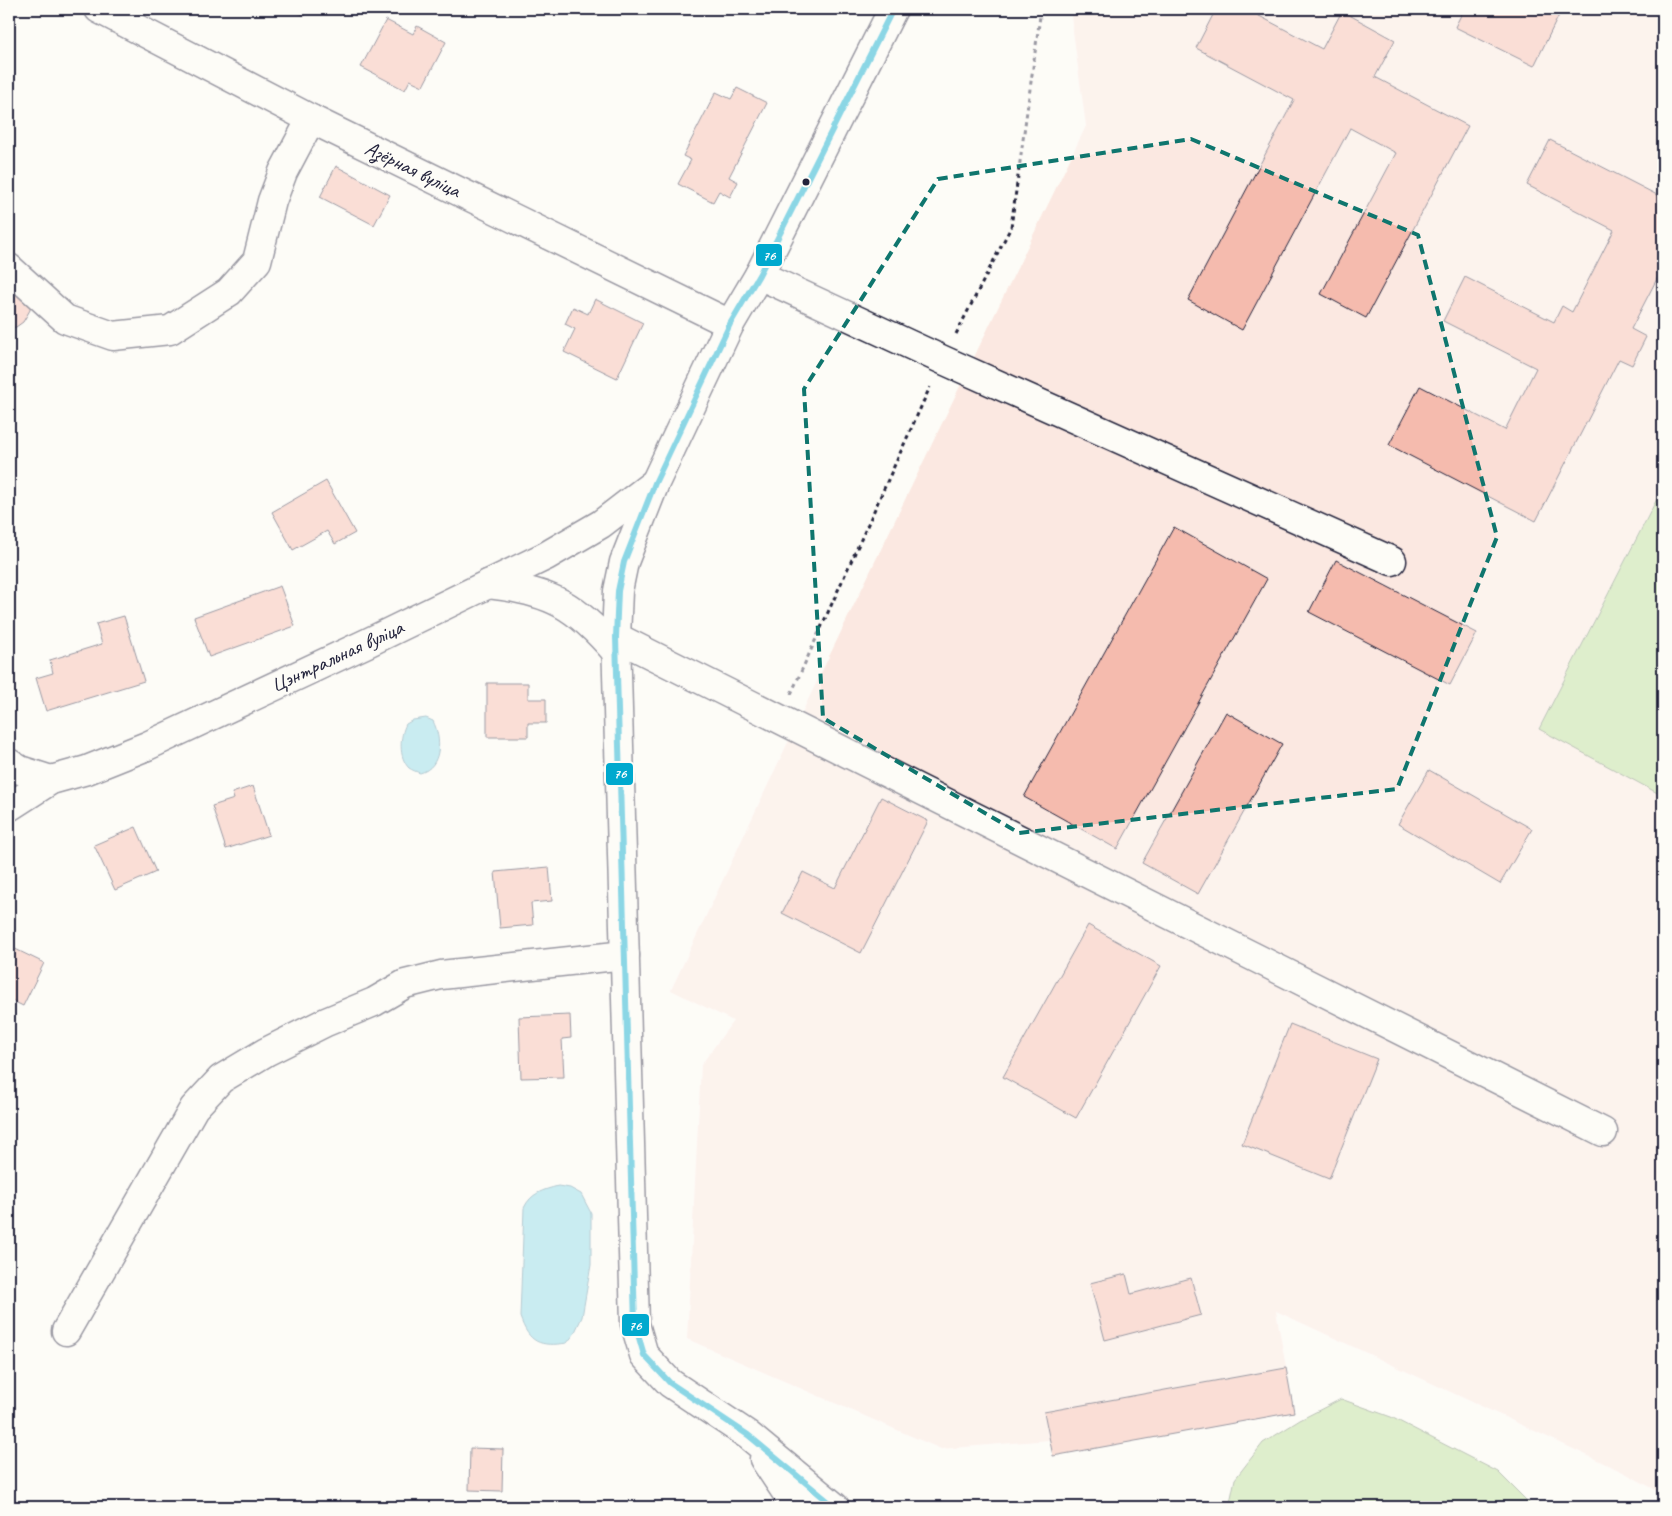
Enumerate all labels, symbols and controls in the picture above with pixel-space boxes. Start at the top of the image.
street label: Азёрная вуліца [361,135,467,205]
unlabelled marker [801,177,811,187]
line badge: 76 [755,243,783,267]
text: 76 [763,247,777,264]
street label: Цэнтральная вуліца [267,613,409,698]
line badge: 76 [605,762,634,786]
text: 76 [614,765,628,782]
line badge: 76 [621,1313,650,1337]
text: 76 [629,1317,643,1334]

